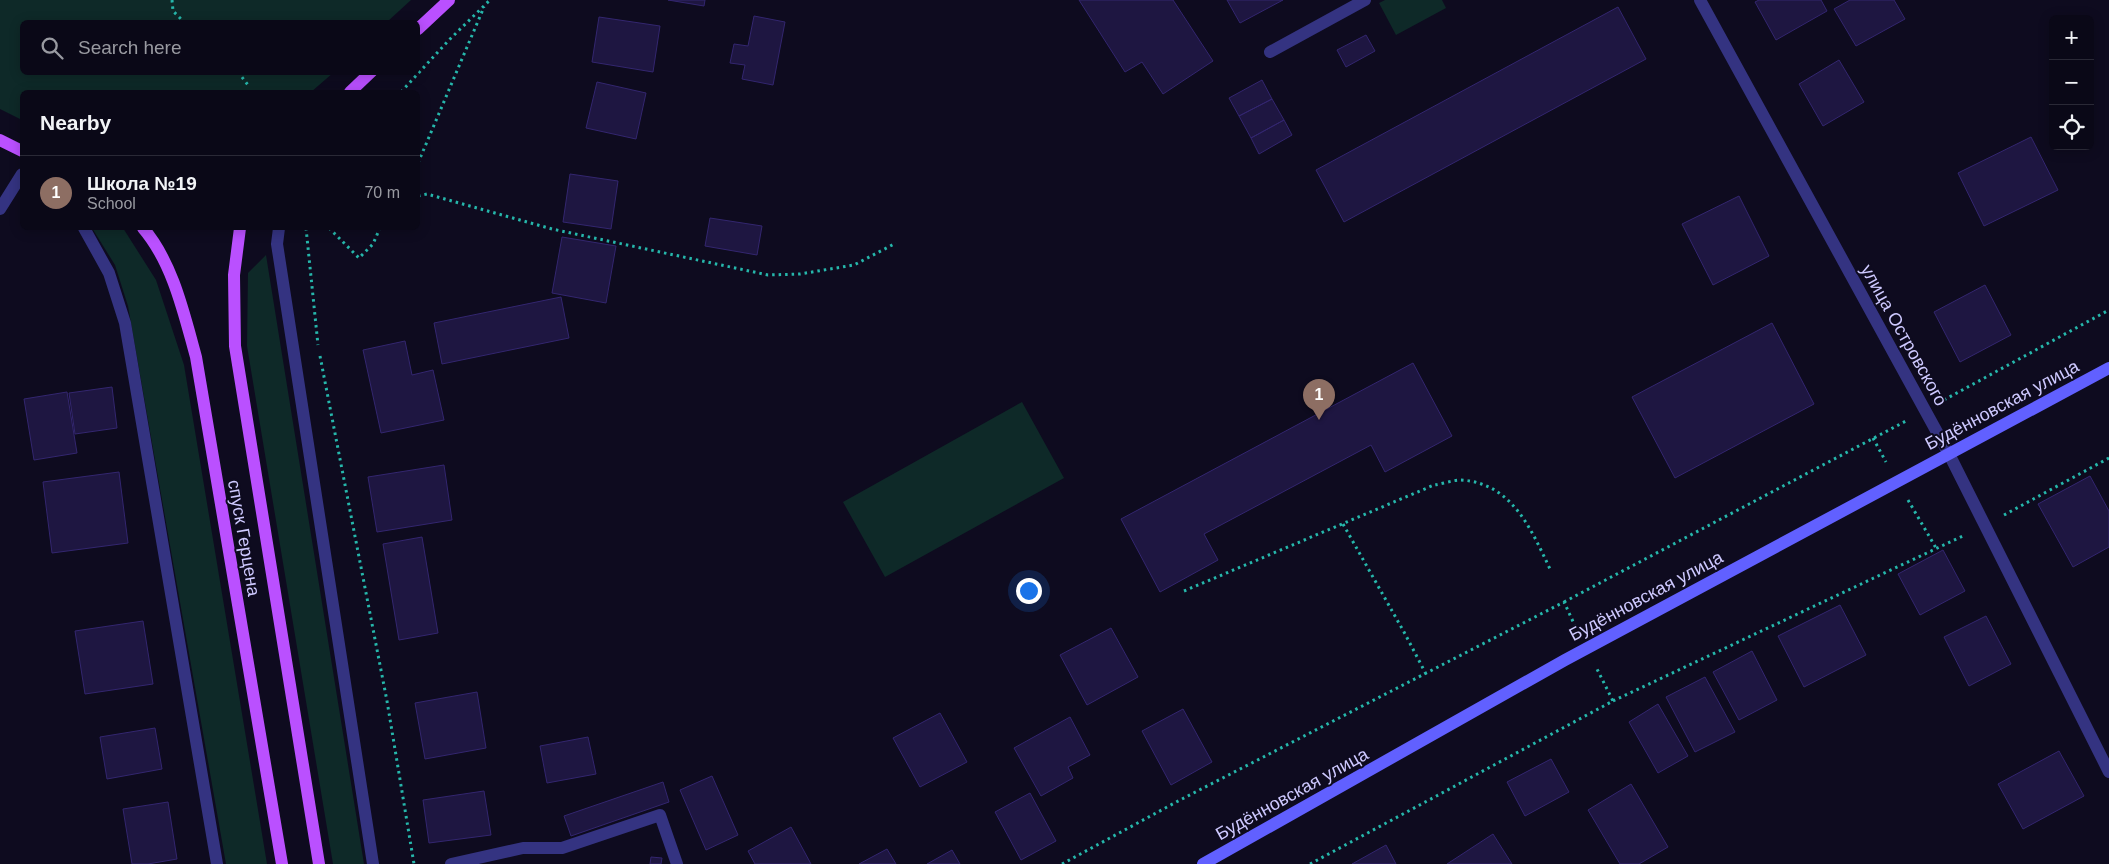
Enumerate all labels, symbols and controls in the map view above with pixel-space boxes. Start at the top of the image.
map controls [2049,15,2094,150]
button: + [2049,15,2094,60]
search box [20,20,420,75]
icon: search [38,34,66,62]
text: Search here [78,37,182,58]
button: − [2049,60,2094,105]
button: locate [2049,105,2094,150]
text: Nearby [40,111,111,134]
text: Школа №19 [87,173,197,194]
text: 1 [52,184,60,201]
text: 70 m [364,184,400,201]
text: School [87,195,136,212]
street label: улица Островского [1857,261,1951,409]
street label: Будённовская улица [1922,356,2083,454]
pin: 1 [1303,379,1335,420]
street label: спуск Герцена [224,478,264,599]
street label: Будённовская улица [1566,547,1727,645]
your location [1016,578,1042,604]
street label: Будённовская улица [1212,743,1373,844]

